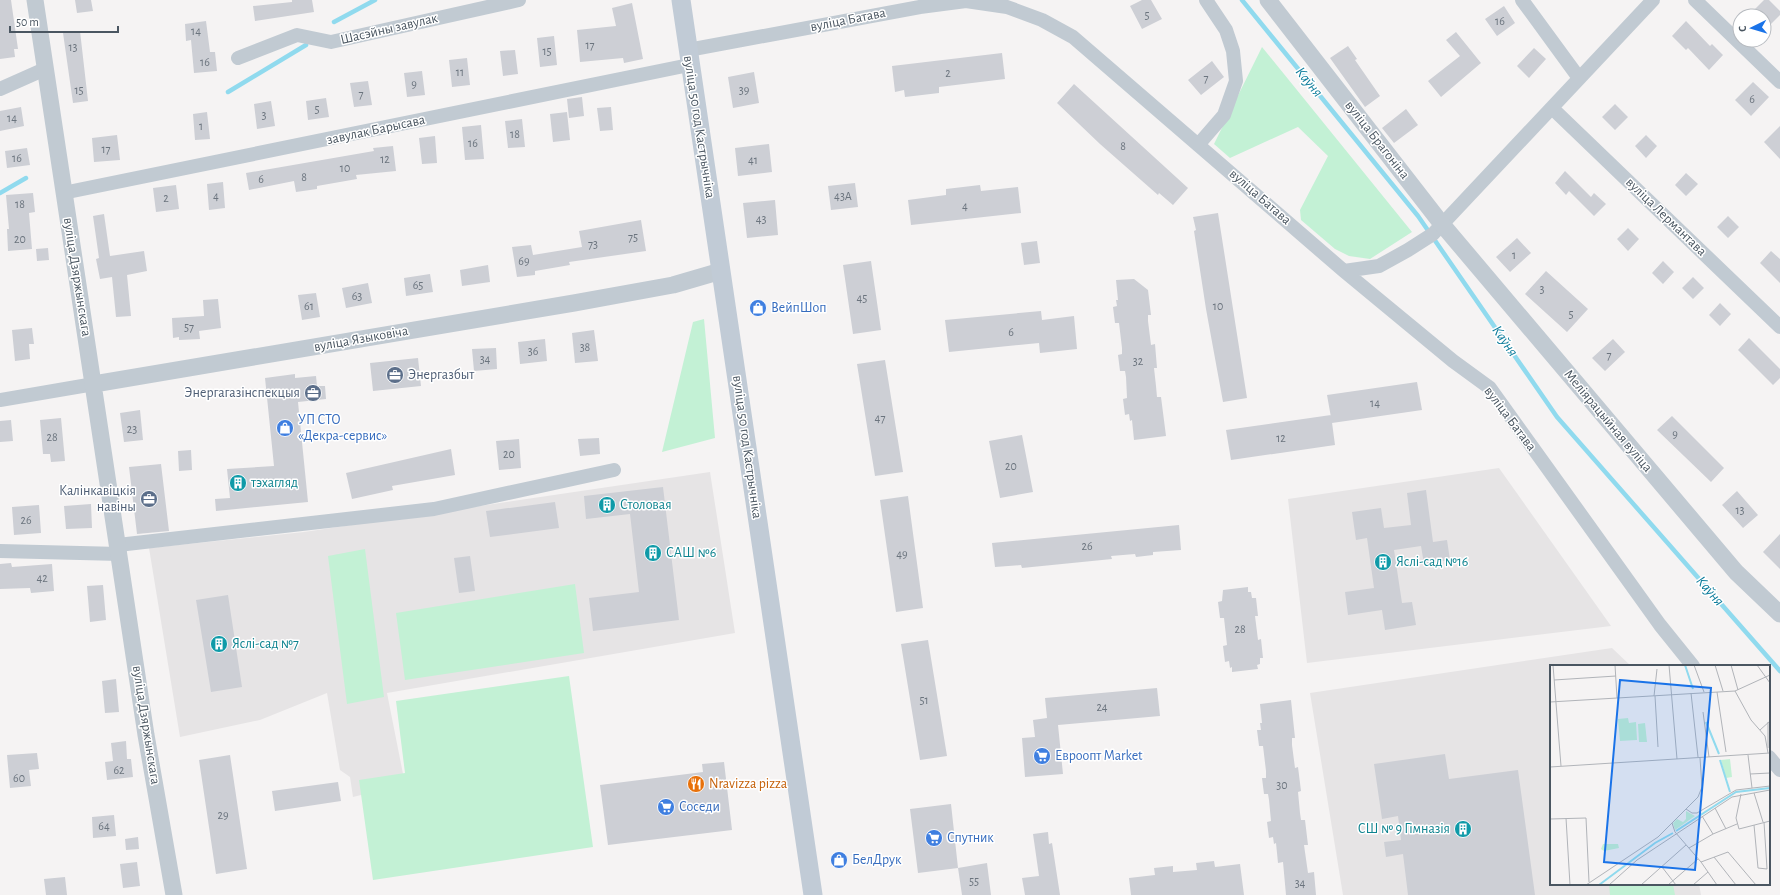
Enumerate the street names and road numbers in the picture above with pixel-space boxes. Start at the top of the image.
street label: вуліца Батава [809,6,887,34]
street label: Шасэйны завулак [339,11,440,47]
street label: вуліца 50 год Кастрычніка [681,55,717,200]
street label: вуліца Брагоніна [1342,98,1412,182]
street label: завулак Барысава [326,113,427,147]
street label: вуліца Батава [1227,167,1294,228]
street label: вуліца Лермантава [1623,175,1709,259]
street label: вуліца Дзяржынскага [61,217,93,338]
street label: вуліца Языковіча [313,324,410,354]
street label: Меліярацыйная вуліца [1561,367,1655,475]
street label: вуліца 50 год Кастрычніка [730,375,764,520]
street label: вуліца Батава [1481,384,1539,454]
street label: вуліца Дзяржынскага [130,665,162,786]

